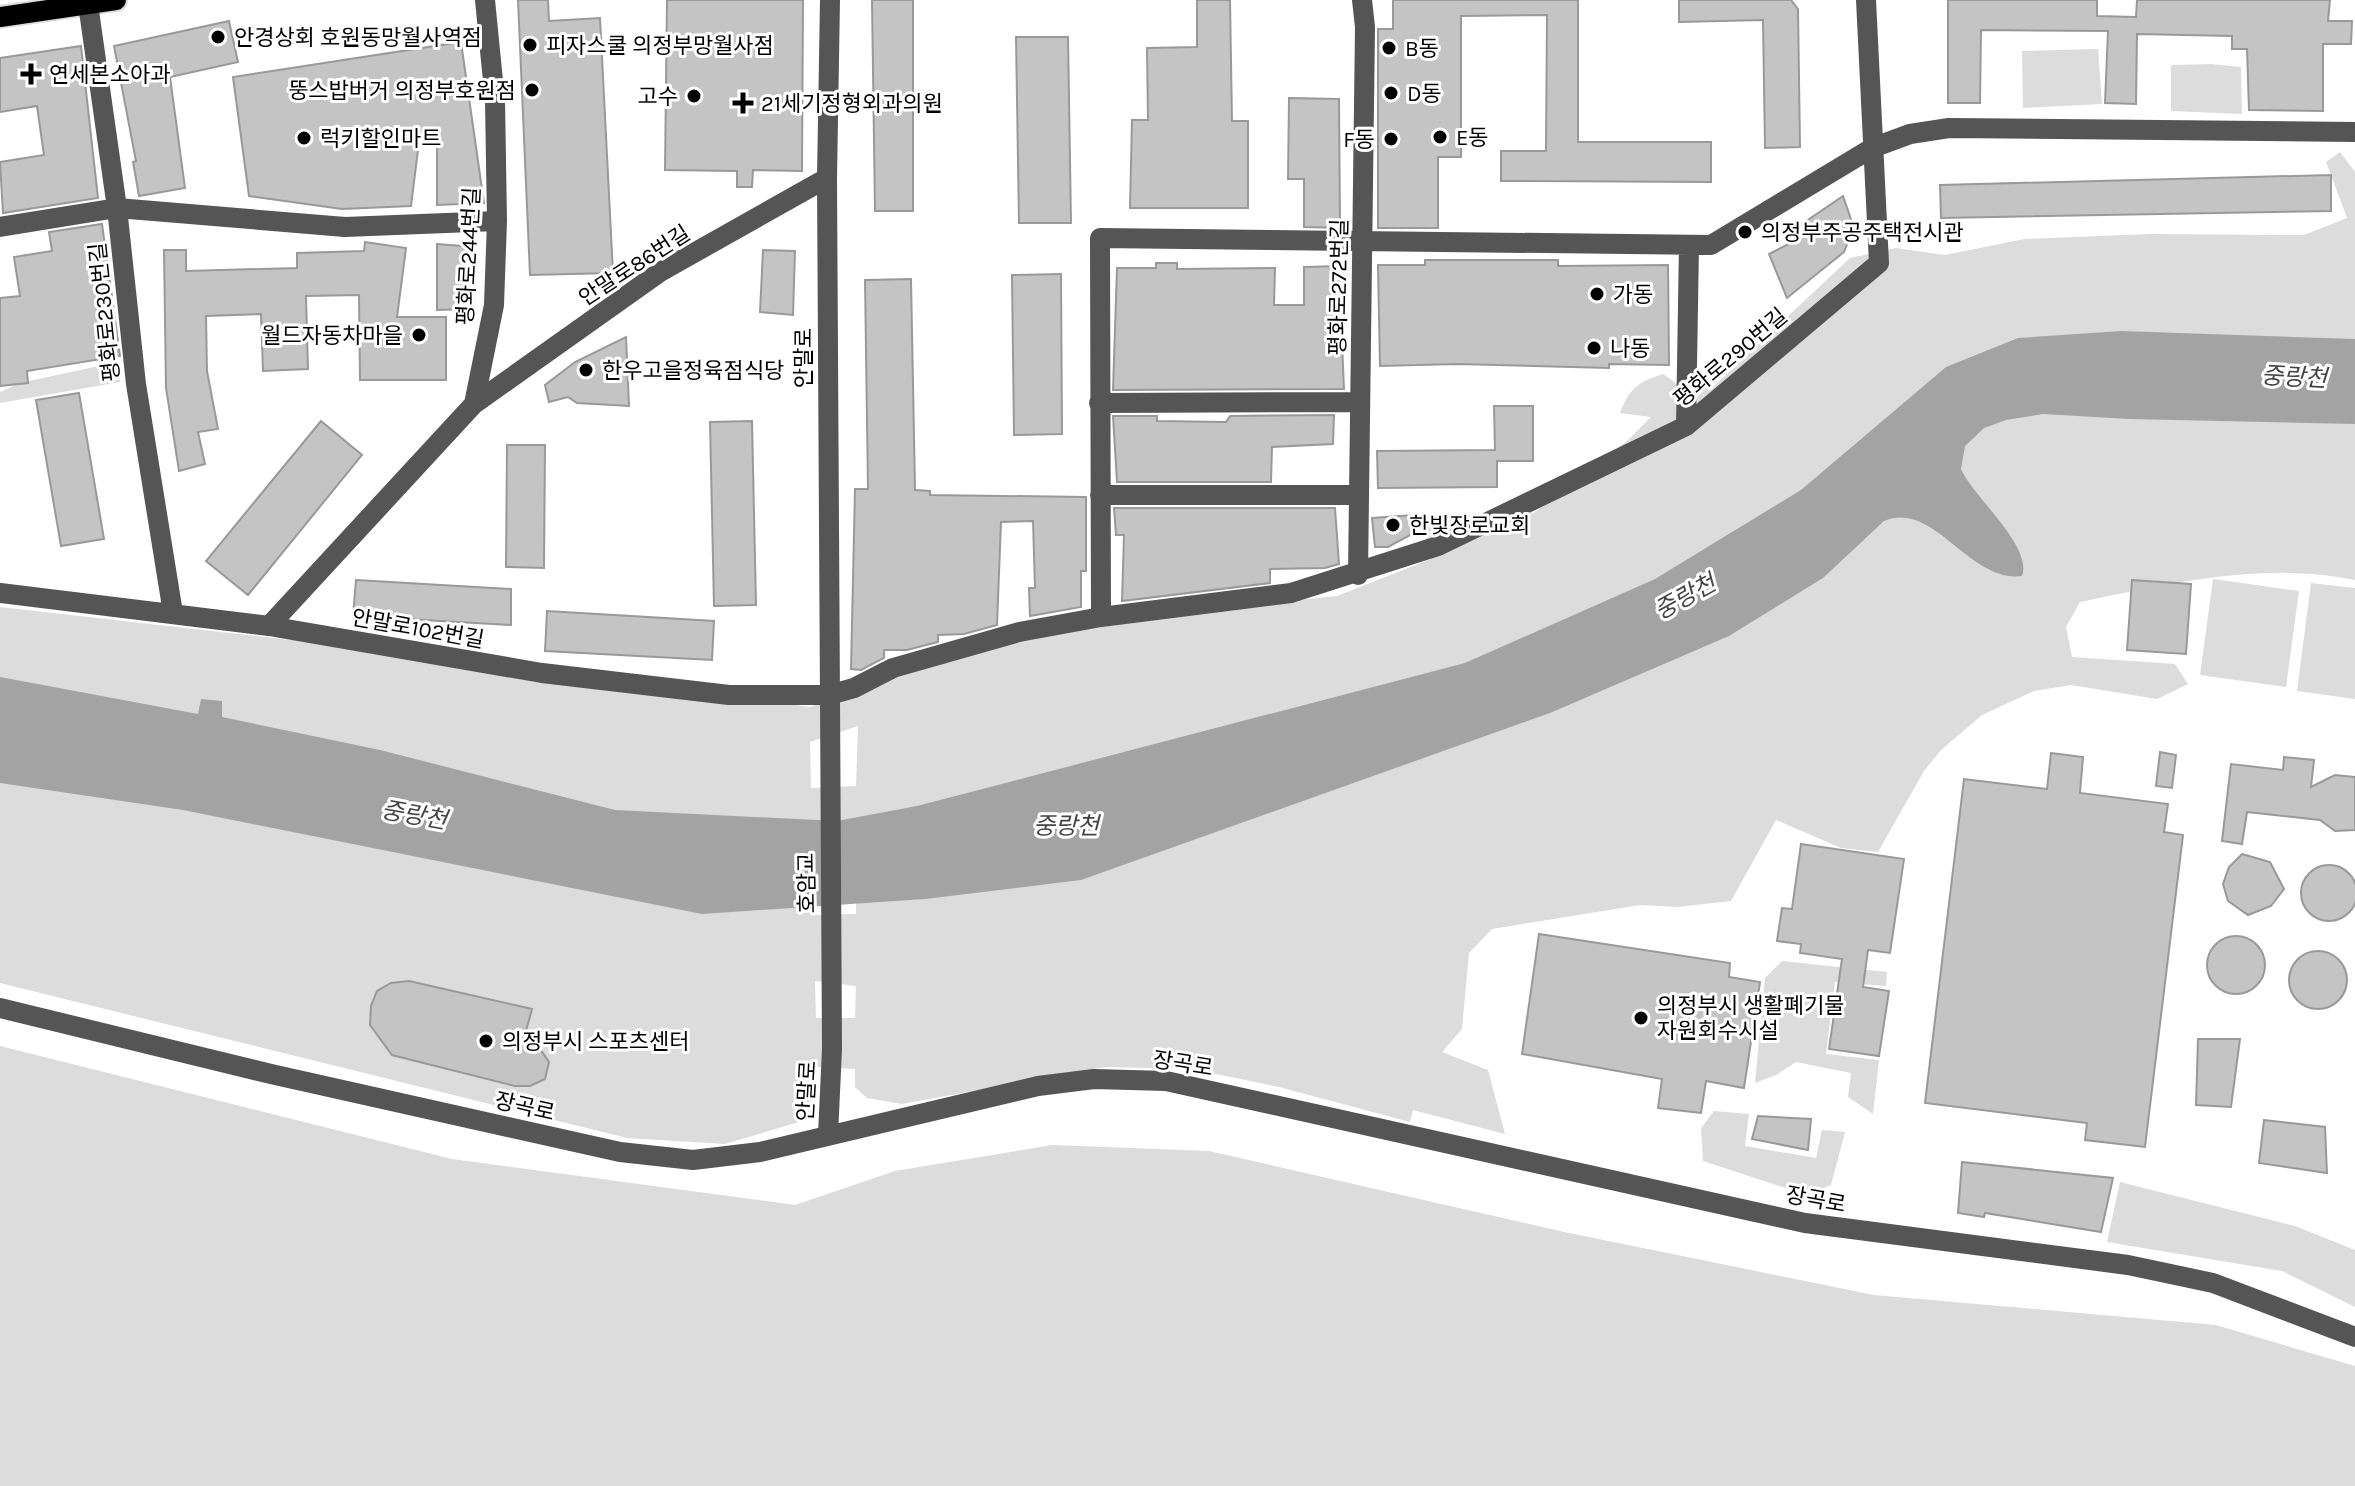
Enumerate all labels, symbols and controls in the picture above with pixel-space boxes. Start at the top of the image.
place label: 안경상회 호원동망월사역점 [234,25,482,51]
marker: 안경상회 호원동망월사역점 [209,28,227,46]
place label: 피자스쿨 의정부망월사점 [546,33,774,59]
marker: 피자스쿨 의정부망월사점 [521,36,539,54]
place label: B동 [1405,36,1439,62]
marker: B동 [1380,39,1398,57]
place label: 연세본소아과 [49,62,170,88]
marker: 연세본소아과 [20,63,42,85]
place label: 뚱스밥버거 의정부호원점 [288,78,516,104]
marker: 뚱스밥버거 의정부호원점 [523,81,541,99]
place label: D동 [1407,81,1442,107]
place label: 고수 [638,84,678,110]
marker: D동 [1382,84,1400,102]
marker: 고수 [685,87,703,105]
place label: 21세기정형외과의원 [761,91,943,117]
marker: 21세기정형외과의원 [732,92,754,114]
place label: E동 [1456,125,1489,151]
place label: 럭키할인마트 [320,126,441,152]
place label: F동 [1343,127,1375,153]
marker: E동 [1431,128,1449,146]
marker: 럭키할인마트 [295,129,313,147]
marker: F동 [1382,130,1400,148]
street label: 평화로244번길 [452,186,486,326]
street label: 평화로272번길 [1325,218,1353,356]
street label: 안말로86번길 [574,220,695,311]
place label: 의정부주공주택전시관 [1761,220,1963,246]
marker: 의정부주공주택전시관 [1736,223,1754,241]
street label: 평화로230번길 [85,241,125,383]
place label: 가동 [1613,282,1653,308]
marker: 가동 [1588,285,1606,303]
street label: 평화로290번길 [1669,303,1793,413]
place label: 월드자동차마을 [261,323,403,349]
marker: 월드자동차마을 [410,326,428,344]
street label: 안말로 [791,328,817,388]
place label: 나동 [1610,336,1650,362]
marker: 나동 [1585,339,1603,357]
place label: 한우고을정육점식당 [602,358,784,384]
marker: 한우고을정육점식당 [577,361,595,379]
water label: 중랑천 [2260,361,2331,393]
place label: 한빛장로교회 [1409,513,1530,539]
marker: 한빛장로교회 [1384,516,1402,534]
water label: 중랑천 [1649,567,1723,625]
street label: 안말로102번길 [349,605,486,653]
water label: 중랑천 [379,795,452,835]
water label: 중랑천 [1033,812,1102,840]
street label: 호암교 [793,852,821,914]
place label: 의정부시 생활폐기물 자원회수시설 [1657,993,1844,1044]
marker: 의정부시 생활폐기물 자원회수시설 [1632,1009,1650,1027]
place label: 의정부시 스포츠센터 [502,1029,689,1055]
marker: 의정부시 스포츠센터 [477,1032,495,1050]
street label: 장곡로 [1151,1046,1215,1082]
street label: 안말로 [792,1060,822,1122]
street label: 장곡로 [492,1087,557,1126]
street label: 장곡로 [1784,1182,1848,1218]

